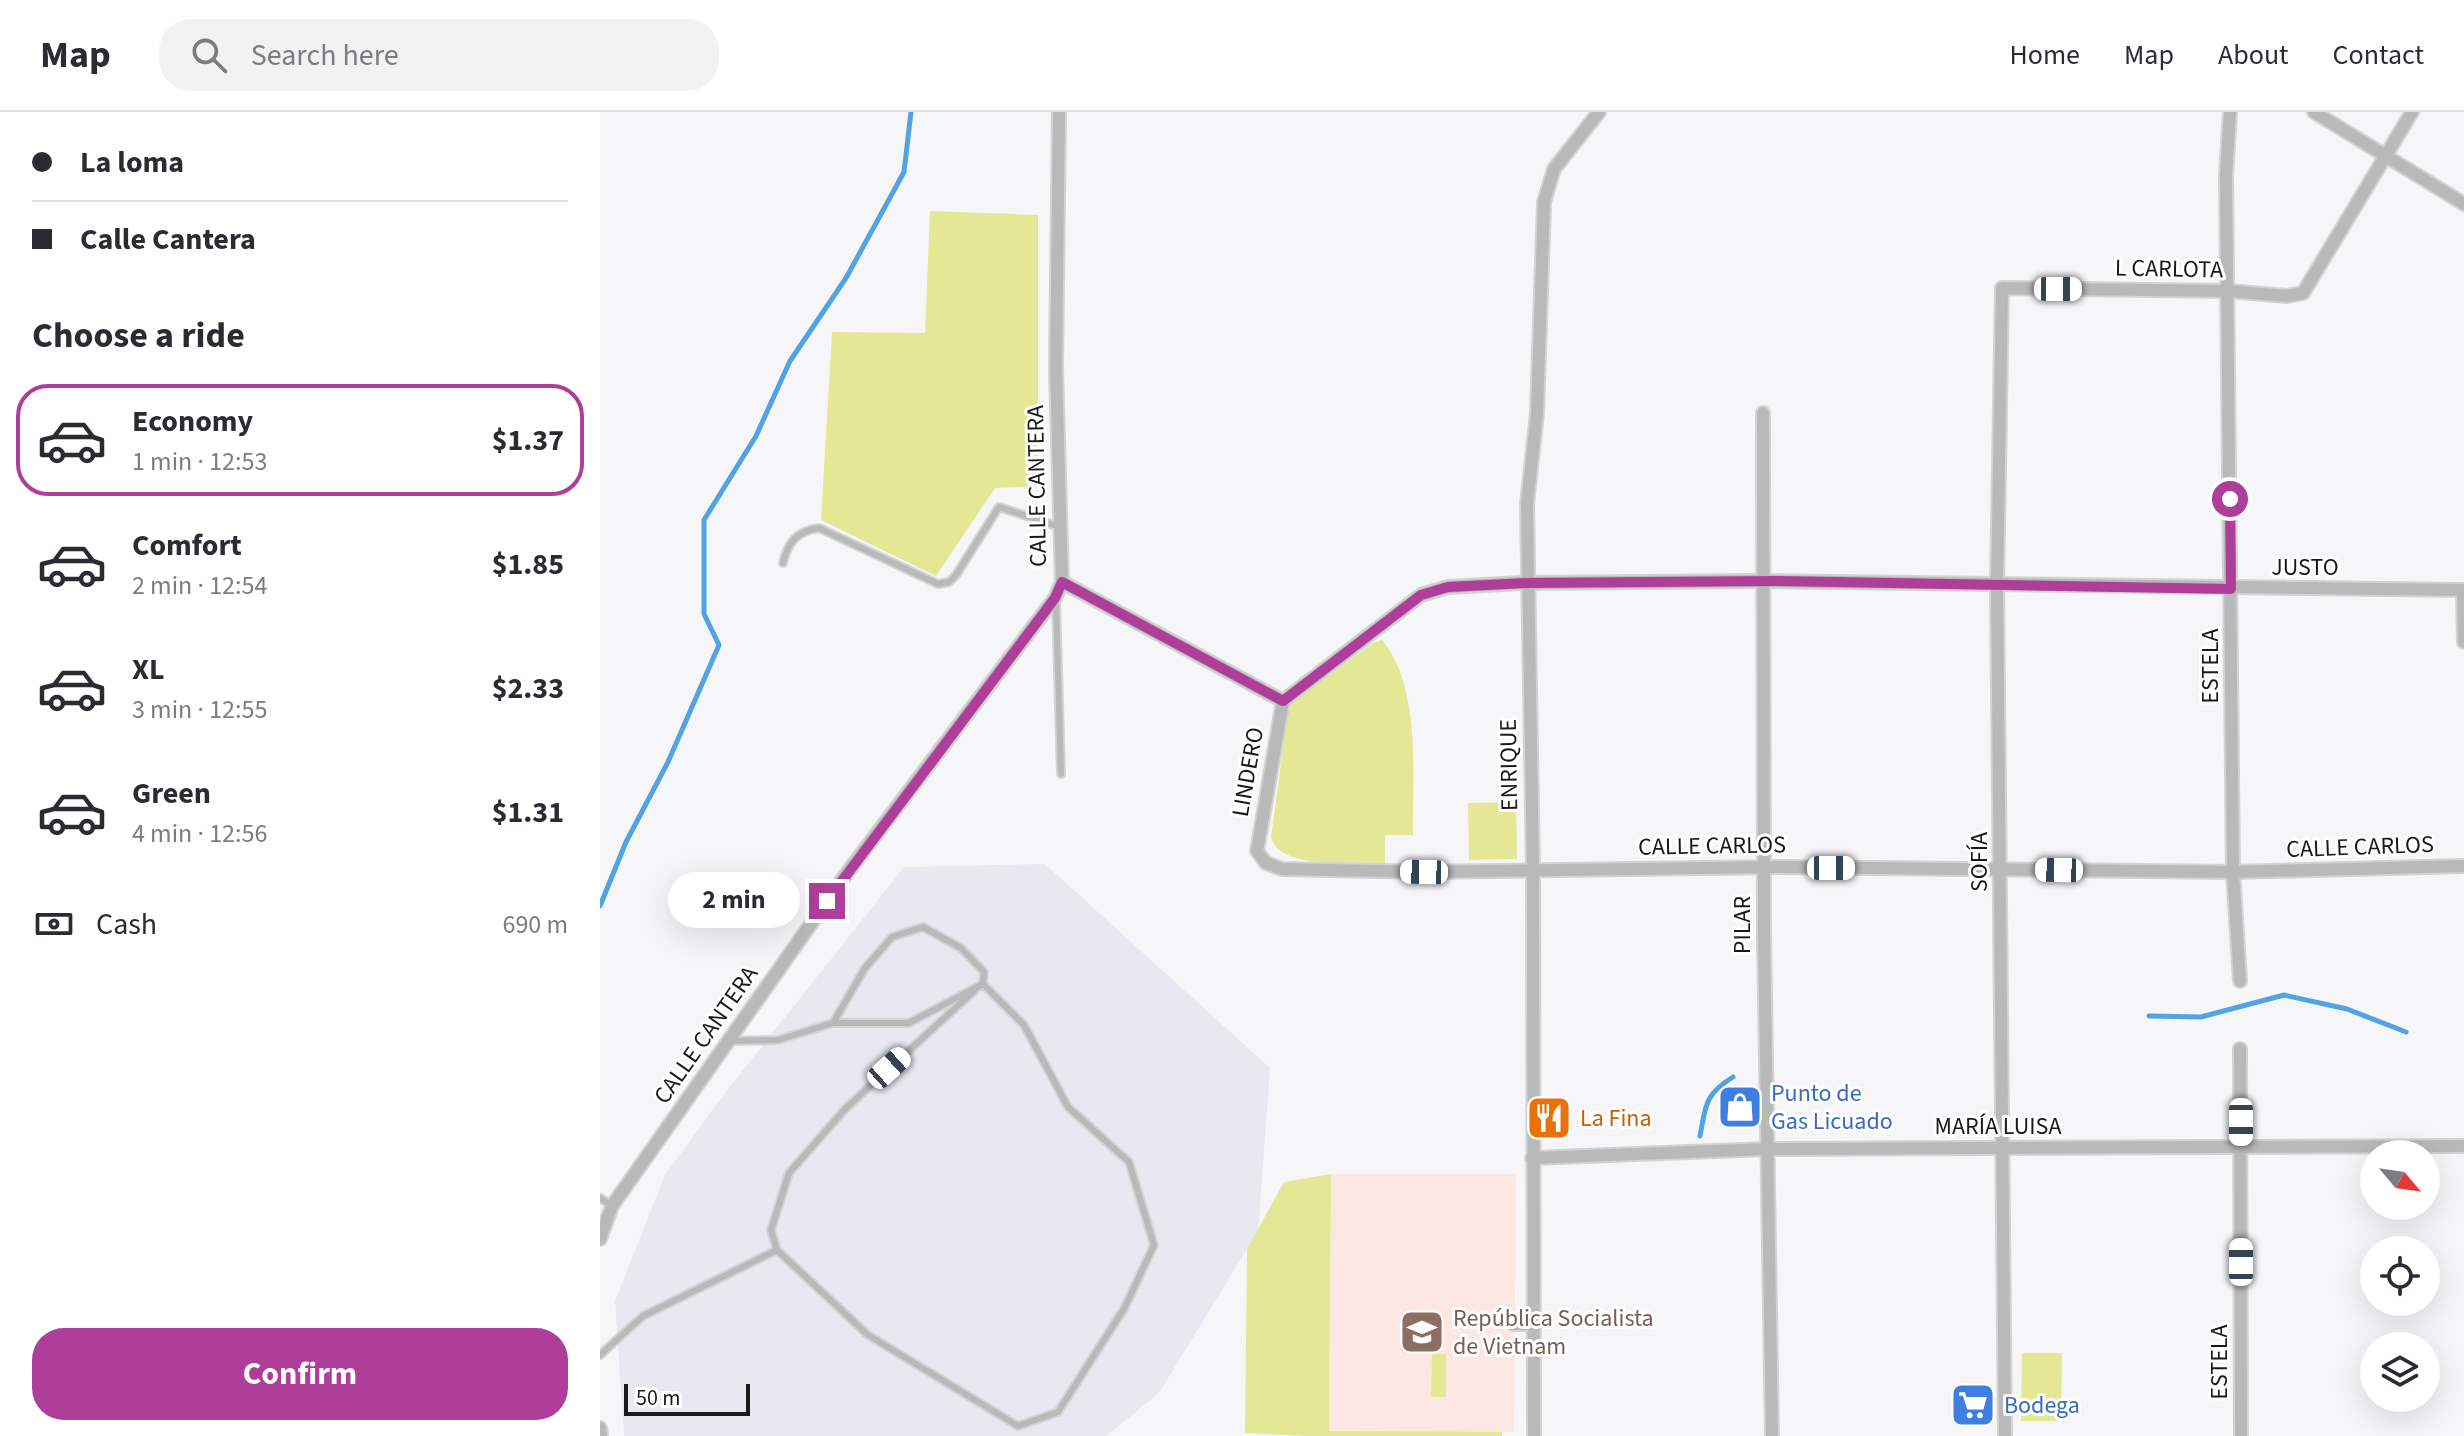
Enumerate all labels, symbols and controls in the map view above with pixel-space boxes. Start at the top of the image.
search box [159,19,719,91]
text: Map [40,28,111,82]
icon: search [187,33,231,77]
text: Search here [251,34,399,77]
text: Home [2009,35,2080,75]
text: Map [2124,35,2174,75]
text: About [2218,35,2289,75]
text: Contact [2333,35,2424,75]
text: La loma [80,141,184,184]
text: Calle Cantera [80,218,256,261]
street label: L CARLOTA [2115,251,2223,287]
car [2034,277,2082,301]
text: Choose a ride [32,310,245,361]
text: Economy [132,400,253,443]
icon: car [36,404,108,476]
street label: CALLE CANTERA [1018,405,1056,567]
text: $1.37 [492,419,564,462]
text: 1 min · 12:53 [132,443,267,480]
route start [2212,481,2248,517]
text: Comfort [132,524,242,567]
icon: car [36,528,108,600]
text: $1.85 [492,543,564,586]
street label: JUSTO [2271,550,2339,585]
text: 2 min · 12:54 [132,567,267,604]
street label: ESTELA [2193,628,2228,704]
text: XL [132,648,165,691]
icon: car [36,652,108,724]
text: $2.33 [492,667,564,710]
text: 3 min · 12:55 [132,691,267,728]
street label: ENRIQUE [1491,719,1527,811]
street label: LINDERO [1223,724,1273,820]
text: Green [132,772,211,815]
icon: car [36,776,108,848]
text: $1.31 [492,791,564,834]
text: 4 min · 12:56 [132,815,267,852]
street label: CALLE CARLOS [1638,827,1786,865]
street label: CALLE CARLOS [2286,827,2434,867]
street label: SOFÍA [1962,832,1997,892]
car [1807,856,1855,880]
car [2035,858,2083,882]
car [1400,860,1448,884]
callout: 2 min [667,873,799,929]
text: 2 min [702,881,766,918]
route end [809,883,845,919]
street label: PILAR [1725,896,1760,954]
icon: cash [32,902,76,946]
text: Cash [96,903,157,946]
text: 690 m [502,906,568,943]
street label: CALLE CANTERA [645,959,767,1111]
car [863,1043,915,1093]
place label: Punto de Gas Licuado [1771,1076,1893,1139]
shop icon: Punto de Gas Licuado [1716,1083,1764,1131]
restaurant icon: La Fina [1525,1094,1573,1142]
car [2229,1098,2253,1146]
place label: La Fina [1580,1101,1652,1136]
street label: MARÍA LUISA [1935,1109,2061,1144]
north arrow [2360,1140,2440,1220]
map controls [2360,1140,2440,1412]
button: locate [2360,1236,2440,1316]
car [2229,1238,2253,1286]
place label: República Socialista de Vietnam [1453,1301,1654,1364]
school or university icon: República Socialista de Vietnam [1398,1308,1446,1356]
street label: ESTELA [2202,1324,2237,1400]
button: Confirm [32,1328,568,1420]
button: layers [2360,1332,2440,1412]
scale bar [624,1380,750,1416]
supermarket icon: Bodega [1949,1381,1997,1429]
text: 50 m [636,1382,681,1414]
place label: Bodega [2004,1388,2080,1423]

